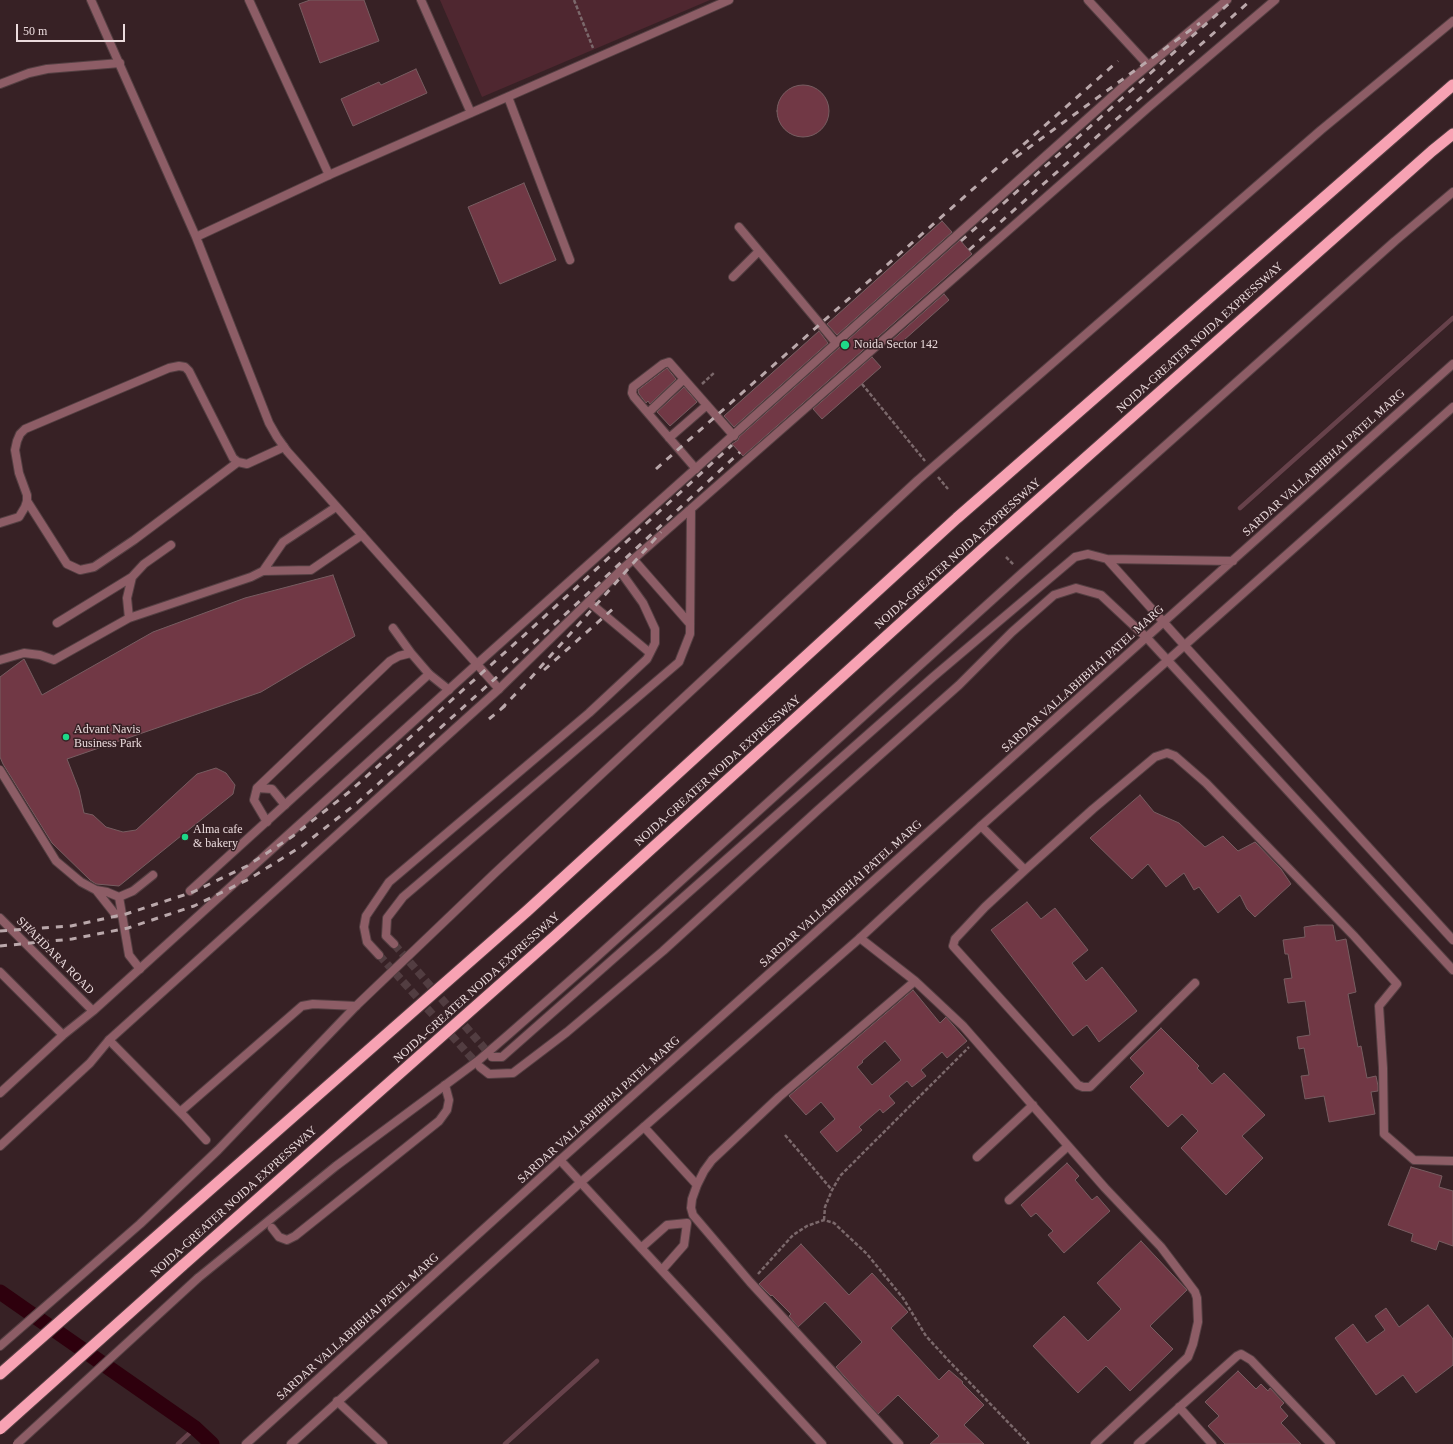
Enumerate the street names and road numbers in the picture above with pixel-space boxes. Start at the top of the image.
street label: NOIDA-GREATER NOIDA EXPRESSWAY [1114,259,1286,417]
street label: SARDAR VALLABHBHAI PATEL MARG [1240,386,1408,540]
street label: NOIDA-GREATER NOIDA EXPRESSWAY [872,475,1044,633]
street label: SARDAR VALLABHBHAI PATEL MARG [999,602,1167,756]
street label: NOIDA-GREATER NOIDA EXPRESSWAY [632,692,804,850]
street label: SARDAR VALLABHBHAI PATEL MARG [757,817,925,971]
street label: NOIDA-GREATER NOIDA EXPRESSWAY [391,909,563,1067]
street label: SHAHDARA ROAD [13,914,97,998]
street label: SARDAR VALLABHBHAI PATEL MARG [515,1033,683,1187]
street label: NOIDA-GREATER NOIDA EXPRESSWAY [148,1123,320,1281]
street label: SARDAR VALLABHBHAI PATEL MARG [274,1250,442,1404]

